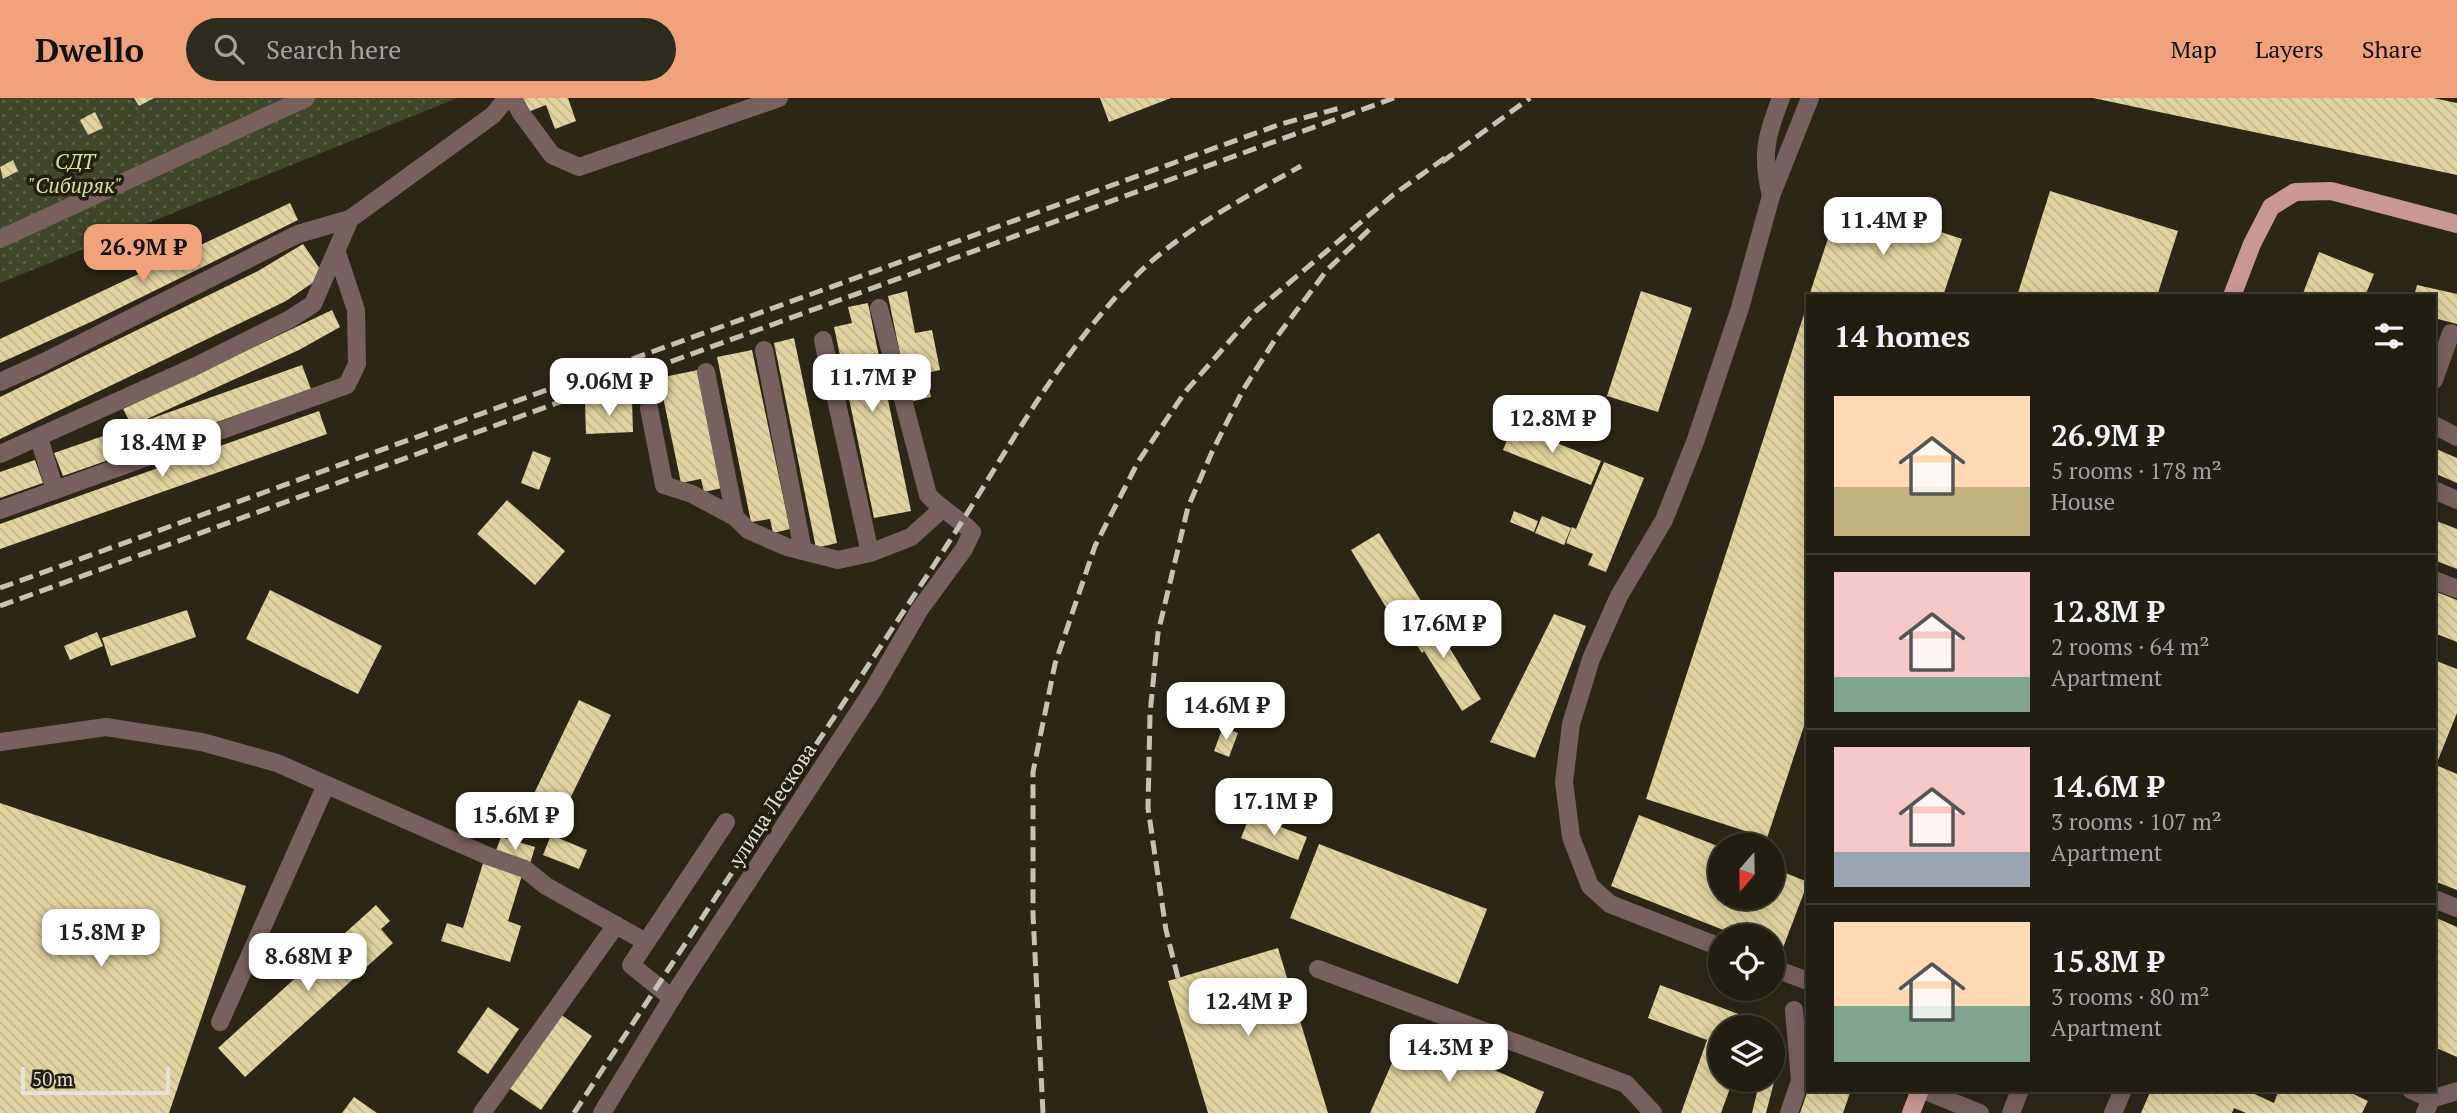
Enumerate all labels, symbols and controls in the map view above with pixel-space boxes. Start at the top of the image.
search box [186,18,676,81]
text: Dwello [35,28,144,71]
icon: search [210,30,248,68]
text: Search here [266,32,401,66]
text: Map [2170,33,2217,65]
text: Layers [2255,33,2324,65]
text: Share [2362,33,2422,65]
park label: СДТ "Сибиряк" [28,147,122,199]
pin: 11.4M ₽ [1818,198,1948,257]
text: 11.4M ₽ [1840,204,1926,235]
pin: 26.9M ₽ [78,225,208,284]
text: 26.9M ₽ [100,231,186,262]
text: 14 homes [1834,316,1970,356]
icon: filters [2370,317,2408,355]
pin: 11.7M ₽ [807,354,937,414]
pin: 9.06M ₽ [544,358,674,418]
text: 11.7M ₽ [829,361,915,392]
text: 9.06M ₽ [566,365,652,396]
pin: 12.8M ₽ [1487,396,1617,455]
text: 12.8M ₽ [1509,402,1595,433]
text: 26.9M ₽ [2051,415,2164,455]
pin: 18.4M ₽ [97,420,227,479]
icon: home [1890,424,1974,508]
text: 18.4M ₽ [119,426,205,457]
text: 5 rooms · 178 m² [2051,455,2222,486]
text: House [2051,486,2115,517]
text: 12.8M ₽ [2051,591,2164,631]
icon: home [1890,600,1974,684]
pin: 17.6M ₽ [1378,601,1508,660]
text: 17.6M ₽ [1400,607,1486,638]
text: 2 rooms · 64 m² [2051,631,2210,662]
text: Apartment [2051,662,2162,693]
pin: 14.6M ₽ [1161,682,1291,742]
text: 14.6M ₽ [1183,689,1269,720]
street label: улица Лескова [721,737,822,872]
text: 14.6M ₽ [2051,766,2164,806]
icon: home [1890,775,1974,859]
pin: 17.1M ₽ [1209,778,1339,838]
text: 17.1M ₽ [1231,785,1317,816]
pin: 15.6M ₽ [450,792,580,852]
text: 15.6M ₽ [472,799,558,830]
text: 3 rooms · 107 m² [2051,806,2222,837]
north arrow [1708,833,1785,910]
map controls [1708,833,1785,1092]
text: Apartment [2051,837,2162,868]
pin: 15.8M ₽ [36,910,166,969]
text: 15.8M ₽ [58,916,144,947]
button: locate [1708,924,1785,1001]
pin: 8.68M ₽ [243,934,373,993]
text: 8.68M ₽ [265,940,351,971]
text: 15.8M ₽ [2051,941,2164,981]
icon: home [1890,950,1974,1034]
pin: 12.4M ₽ [1183,978,1313,1038]
text: 3 rooms · 80 m² [2051,981,2210,1012]
text: 12.4M ₽ [1205,985,1291,1016]
text: Apartment [2051,1012,2162,1043]
button: layers [1708,1015,1785,1092]
pin: 14.3M ₽ [1384,1024,1514,1084]
text: 14.3M ₽ [1406,1031,1492,1062]
scale bar [21,1064,170,1096]
text: 50 m [32,1066,73,1091]

